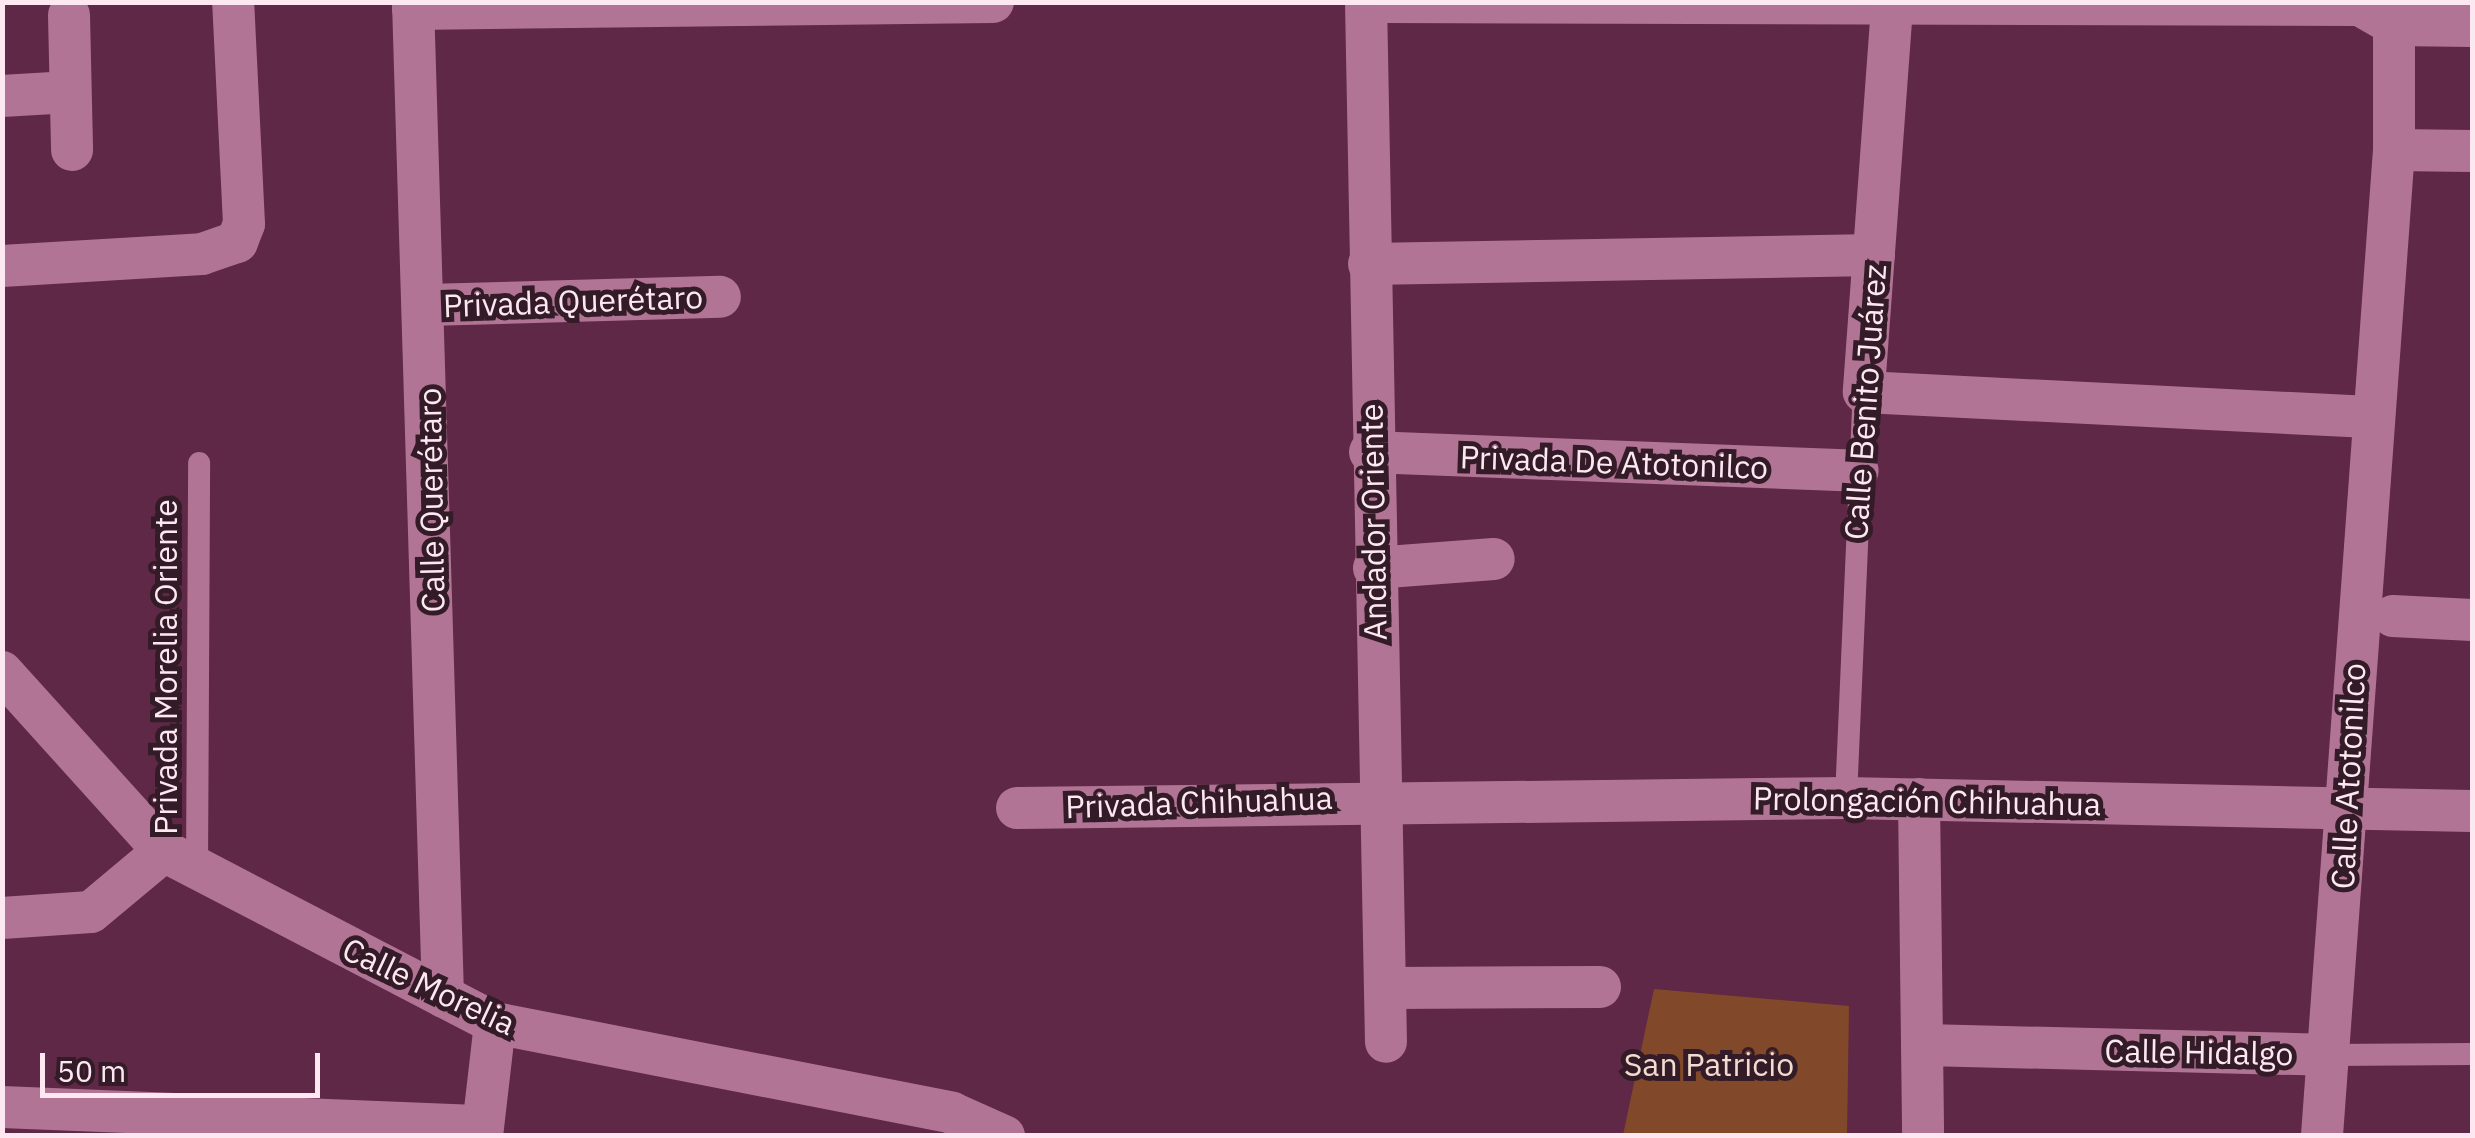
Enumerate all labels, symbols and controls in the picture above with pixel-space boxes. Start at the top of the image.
street label: Calle Benito Juárez [1836,263,1894,541]
street label: Privada Querétaro [442,277,704,325]
street label: Calle Querétaro [410,387,452,613]
street label: Andador Oriente [1352,403,1394,641]
street label: Privada De Atotonilco [1459,437,1769,487]
street label: Privada Morelia Oriente [146,499,184,835]
street label: Calle Atotonilco [2323,662,2373,890]
street label: Privada Chihuahua [1065,778,1333,826]
street label: Prolongación Chihuahua [1753,779,2101,823]
street label: Calle Morelia [337,929,521,1043]
street label: Calle Hidalgo [2104,1031,2294,1073]
scale bar [45,1033,325,1095]
park label: San Patricio [1624,1045,1794,1083]
text: 50 m [57,1051,126,1090]

